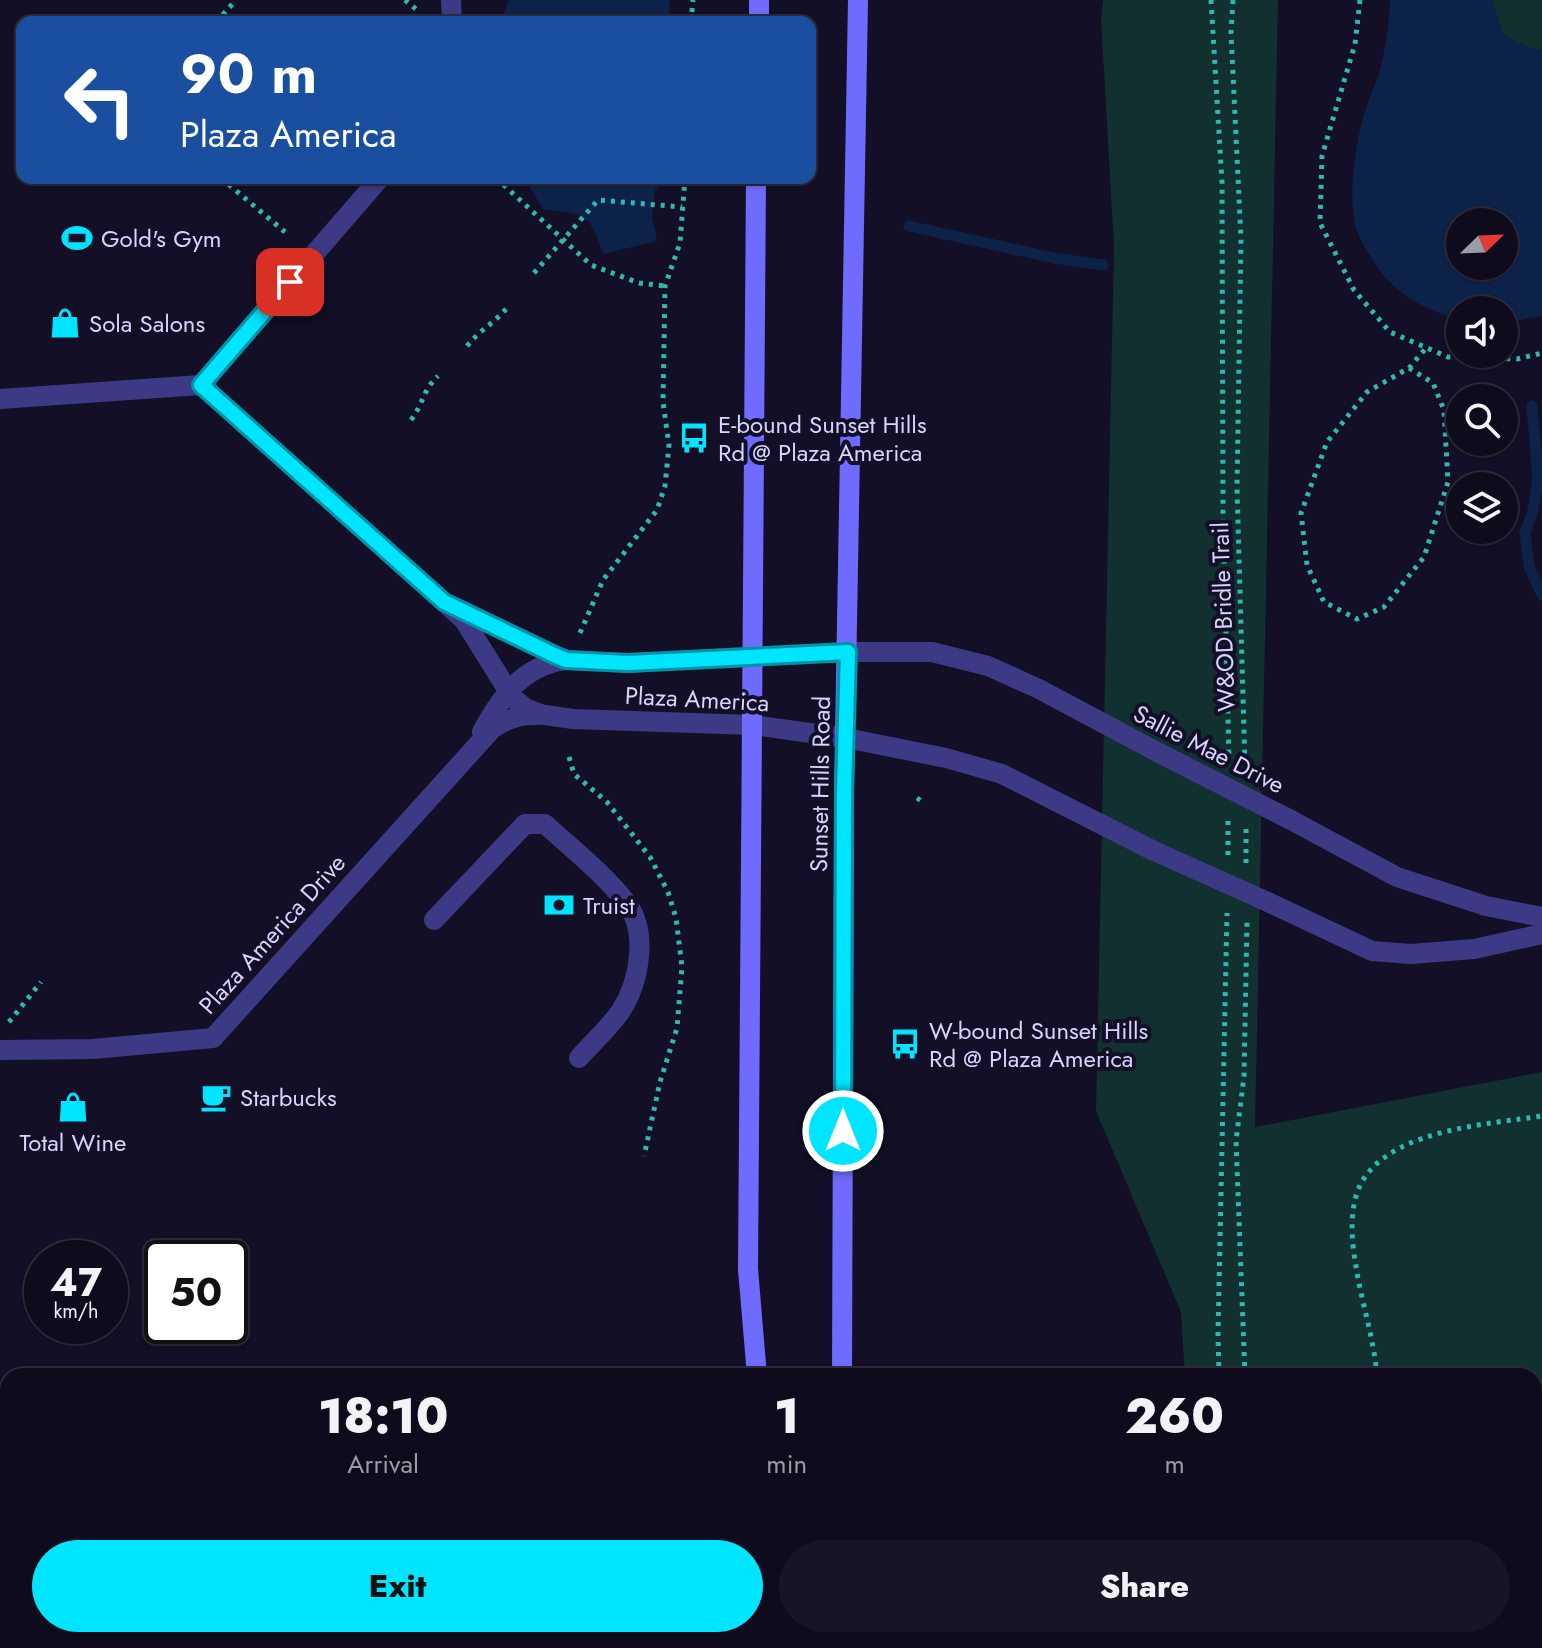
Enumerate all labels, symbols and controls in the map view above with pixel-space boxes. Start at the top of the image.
text: 90 m [180,33,317,114]
icon: left [48,48,152,152]
text: Plaza America [180,108,397,160]
north arrow [1446,208,1518,280]
map controls [1446,208,1518,544]
sports icon: Gold's Gym [60,221,94,255]
place label: Gold's Gym [101,221,221,256]
pin [256,248,324,316]
icon: arrive [268,260,312,304]
button: sound [1446,296,1518,368]
shop icon: Sola Salons [48,306,82,340]
place label: Sola Salons [89,306,205,341]
button: search [1446,384,1518,456]
place label: E-bound Sunset Hills Rd @ Plaza America [718,407,927,470]
bus stop icon: E-bound Sunset Hills Rd @ Plaza America [677,421,711,455]
button: layers [1446,472,1518,544]
street label: W&OD Bridle Trail [1202,522,1244,712]
street label: Plaza America [624,678,770,720]
street label: Sunset Hills Road [801,695,839,873]
street label: Sallie Mae Drive [1127,696,1291,802]
street label: Plaza America Drive [190,846,354,1022]
bank icon: Truist [542,888,576,922]
place label: Truist [583,888,635,923]
place label: W-bound Sunset Hills Rd @ Plaza America [929,1013,1148,1076]
bus stop icon: W-bound Sunset Hills Rd @ Plaza America [888,1027,922,1061]
cafe icon: Starbucks [199,1080,233,1114]
place label: Starbucks [240,1080,337,1115]
position arrow [801,1089,885,1173]
shop icon: Total Wine [56,1090,90,1124]
place label: Total Wine [20,1125,126,1160]
speed limit sign: 50 [144,1240,248,1344]
text: 47 [50,1253,102,1311]
text: km/h [53,1297,99,1326]
text: 18:10 [318,1382,448,1451]
text: 1 [774,1382,799,1451]
text: 260 [1125,1382,1224,1451]
text: Arrival [347,1445,419,1483]
text: min [766,1445,807,1483]
text: m [1164,1445,1185,1483]
button: Exit [32,1540,763,1632]
button: Share [779,1540,1510,1632]

